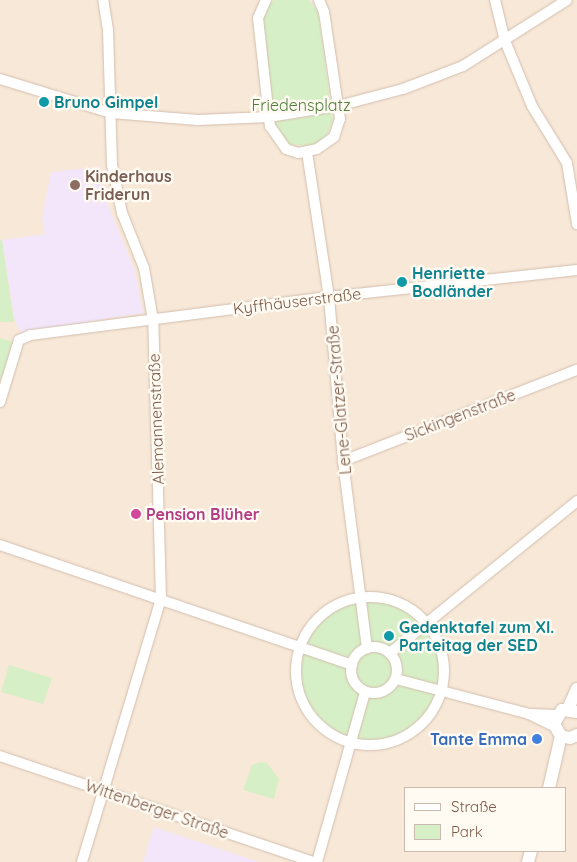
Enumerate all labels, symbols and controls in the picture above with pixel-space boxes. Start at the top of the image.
place label: Bruno Gimpel [54,92,158,112]
park label: Friedensplatz [251,95,351,115]
marker: Bruno Gimpel [38,96,50,108]
place label: Kinderhaus Friderun [85,166,172,204]
marker: Kinderhaus Friderun [69,179,81,191]
place label: Henriette Bodländer [412,263,493,301]
marker: Henriette Bodländer [396,276,408,288]
street label: Kyffhäuserstraße [232,284,362,318]
street label: Lene-Glatzer-Straße [323,325,355,475]
street label: Alemannenstraße [144,353,168,485]
street label: Sickingenstraße [402,385,518,445]
place label: Pension Blüher [146,504,260,524]
marker: Pension Blüher [130,508,142,520]
place label: Gedenktafel zum XI. Parteitag der SED [399,617,554,655]
marker: Gedenktafel zum XI. Parteitag der SED [383,630,395,642]
place label: Tante Emma [430,729,527,749]
marker: Tante Emma [531,733,543,745]
street label: Wittenberger Straße [83,775,231,843]
legend [404,787,567,852]
text: Straße [451,797,497,816]
text: Park [451,822,483,841]

